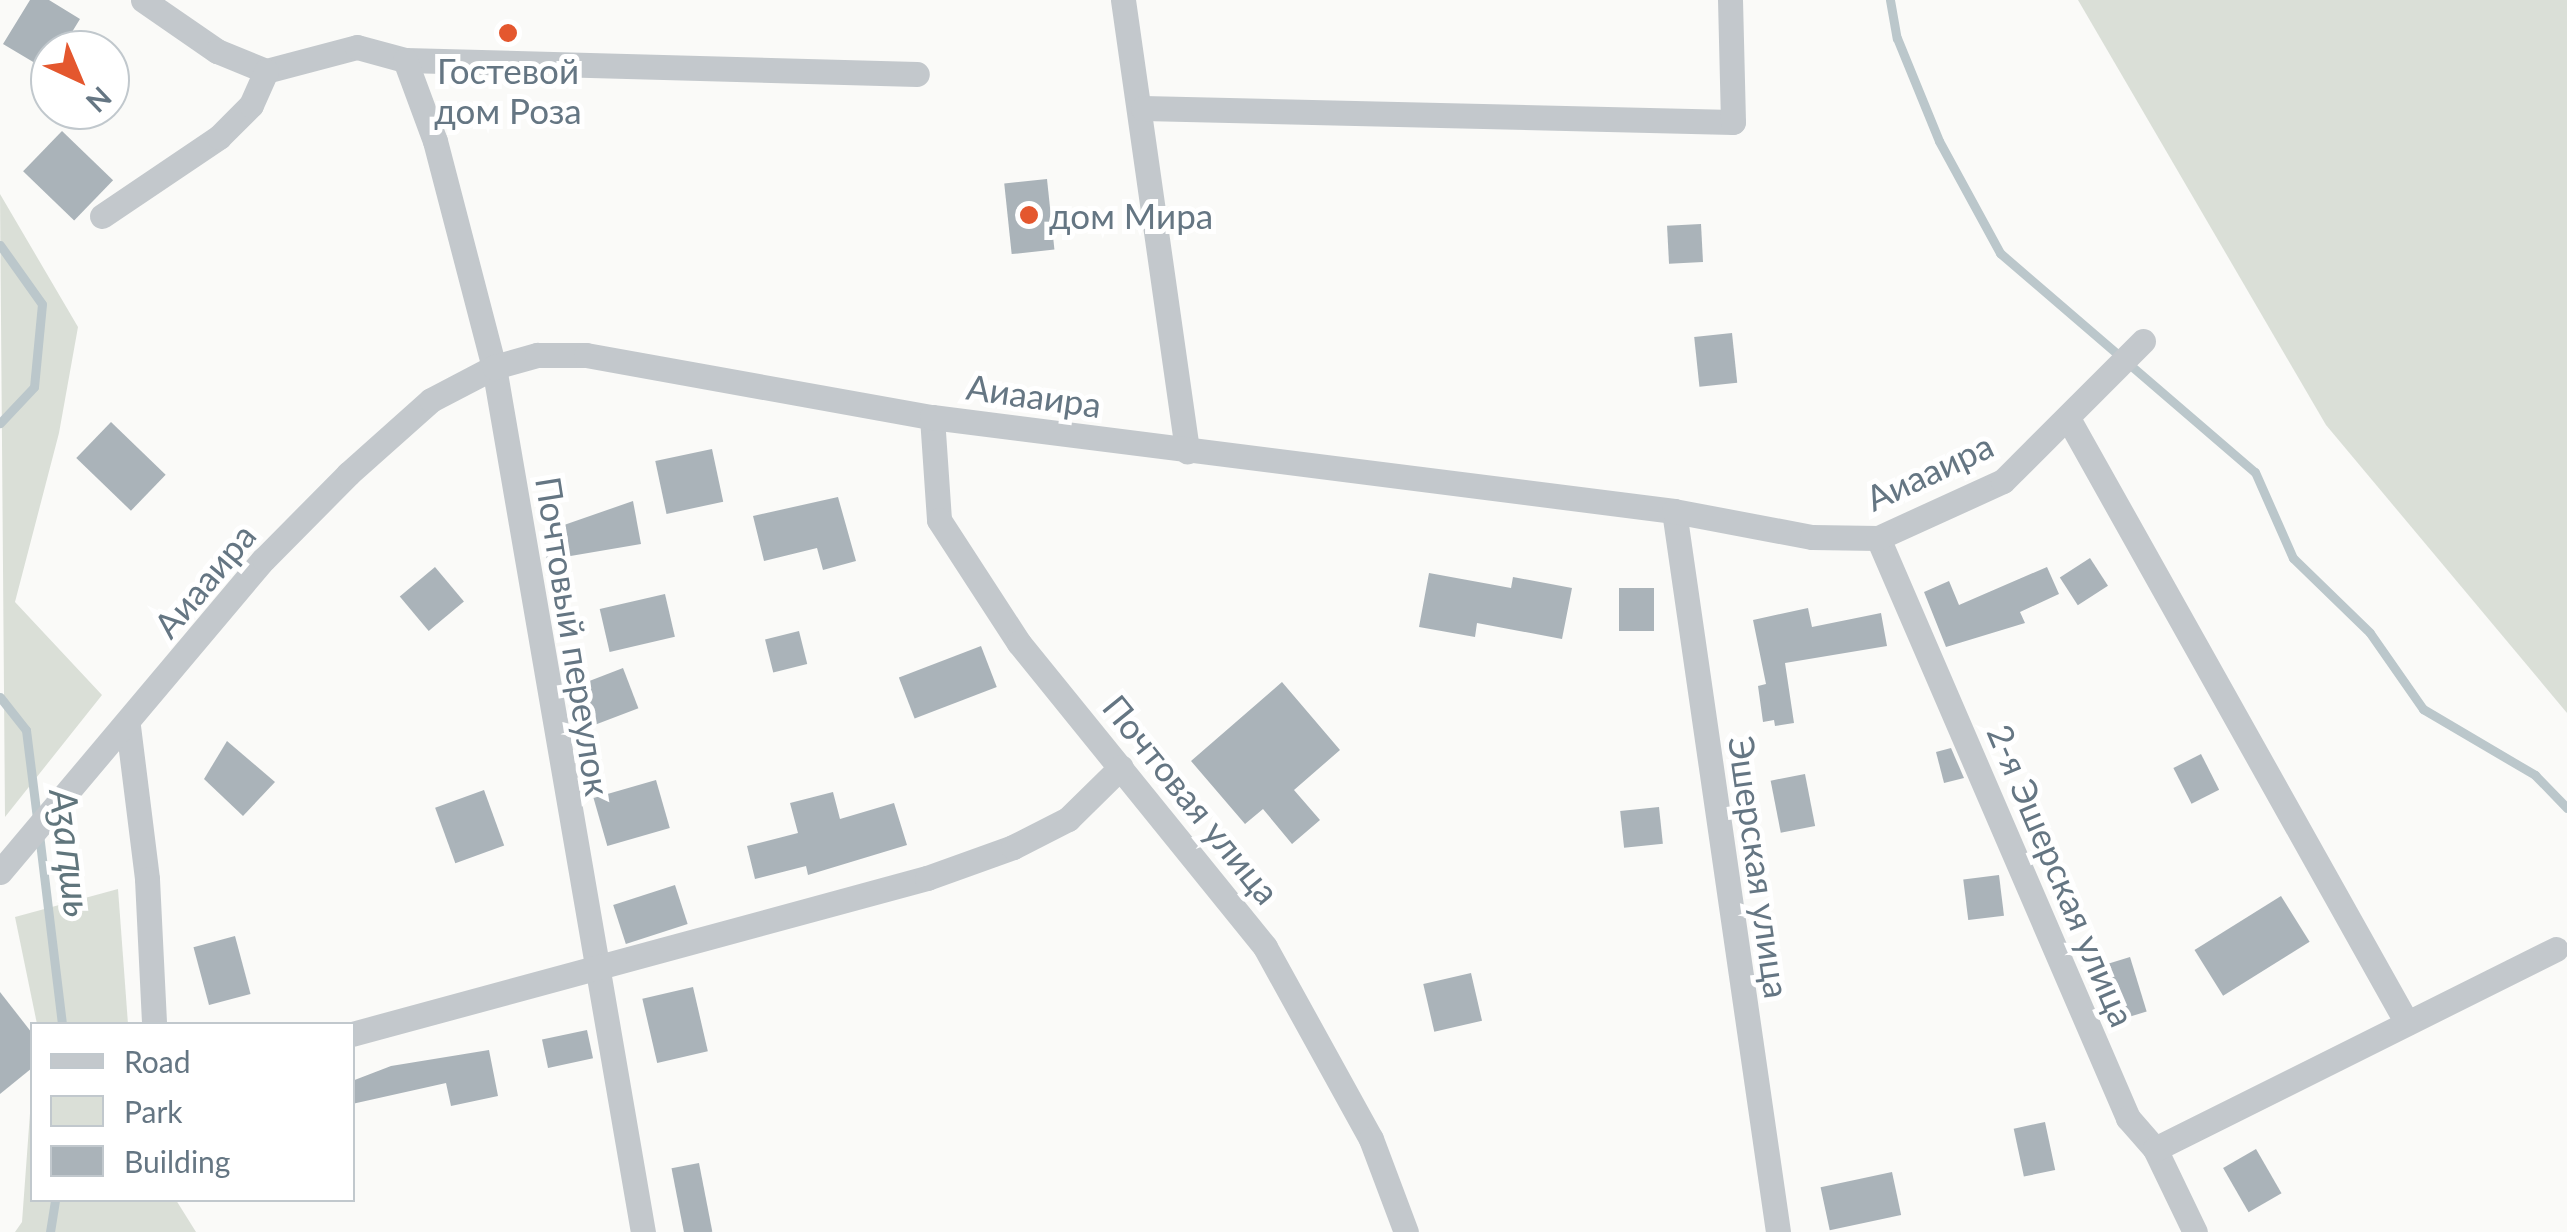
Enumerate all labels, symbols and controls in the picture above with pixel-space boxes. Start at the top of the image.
marker: Гостевой дом Роза [497,22,519,44]
north arrow [30,30,130,130]
place label: Гостевой дом Роза [434,49,582,131]
text: N [80,80,119,120]
place label: дом Мира [1049,194,1213,236]
marker: дом Мира [1018,204,1040,226]
street label: Аиааира [964,365,1104,425]
street label: Аиааира [1859,423,1999,519]
street label: Почтовый переулок [528,474,620,798]
street label: Аиааира [144,515,264,645]
street label: Почтовая улица [1095,686,1289,912]
street label: 2-я Эшерская улица [1979,718,2145,1032]
street label: Эшерская улица [1721,733,1799,1001]
water label: Аӡаԥшь [41,786,101,920]
legend [30,1022,355,1202]
text: Road [124,1043,191,1079]
text: Park [124,1093,183,1129]
text: Building [124,1143,230,1179]

